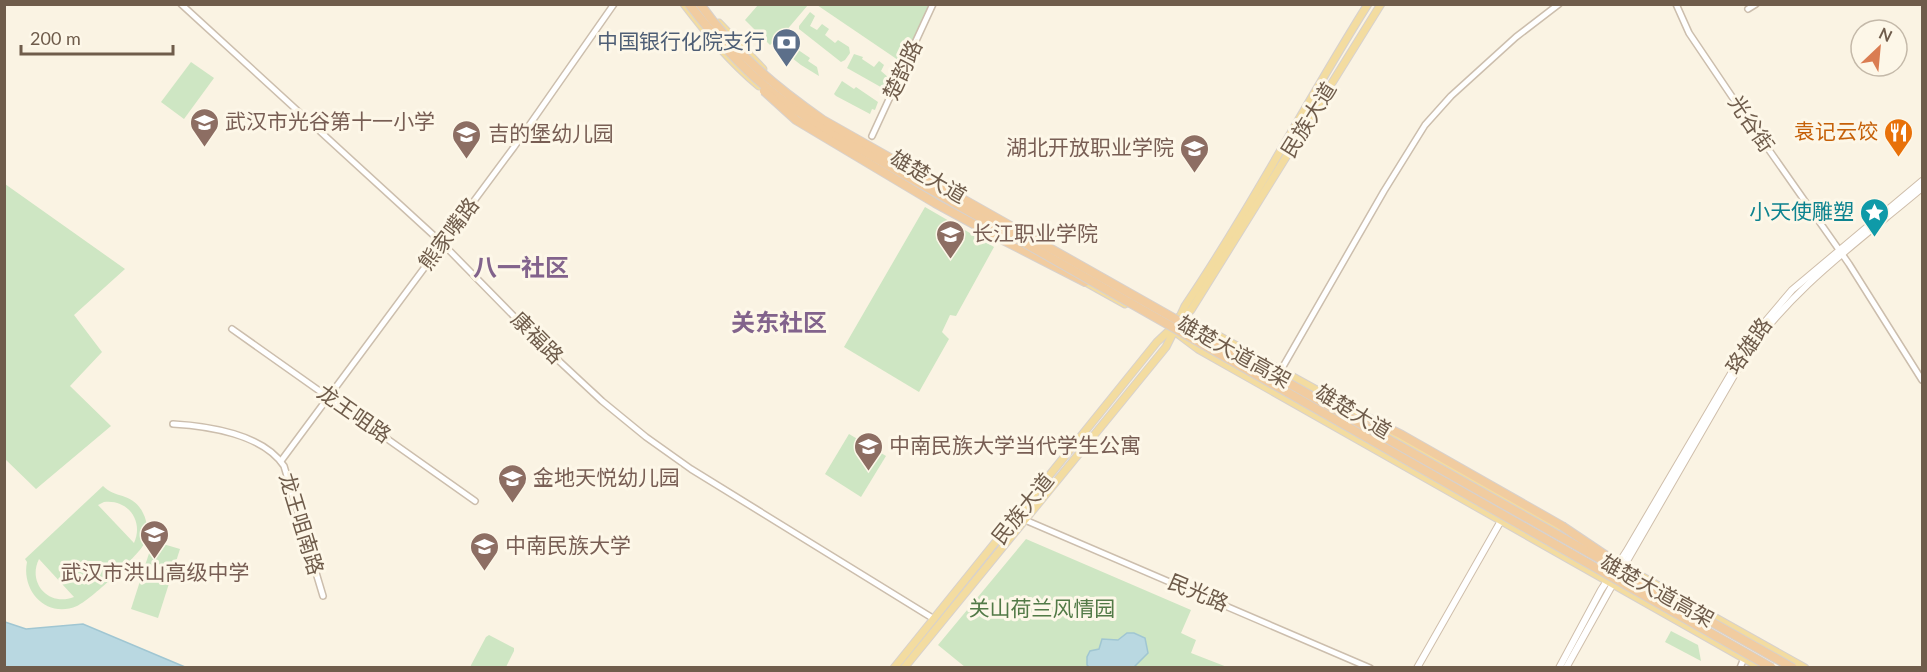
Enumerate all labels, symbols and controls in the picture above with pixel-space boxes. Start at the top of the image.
scale bar [21,18,172,56]
north arrow [1849,18,1909,78]
text: N [1876,23,1895,45]
bank icon: 中国银行化院支行 [770,26,802,68]
text: 200 m [30,27,81,49]
place label: 中国银行化院支行 [597,28,765,53]
street label: 楚韵路 [877,36,926,103]
street label: 民族大道 [1275,77,1341,161]
street label: 光谷街 [1724,90,1780,156]
school or university icon: 武汉市光谷第十一小学 [188,106,220,148]
place label: 武汉市光谷第十一小学 [225,108,435,133]
restaurant icon: 袁记云饺 [1883,116,1915,158]
school or university icon: 吉的堡幼儿园 [451,118,483,160]
place label: 袁记云饺 [1794,118,1878,143]
place label: 吉的堡幼儿园 [488,120,614,145]
school or university icon: 湖北开放职业学院 [1179,132,1211,174]
place label: 湖北开放职业学院 [1006,134,1174,159]
street label: 雄楚大道 [886,144,971,208]
street label: 熊家嘴路 [413,192,483,274]
place icon: 小天使雕塑 [1859,196,1891,238]
place label: 小天使雕塑 [1749,198,1854,223]
school or university icon: 长江职业学院 [935,218,967,260]
place label: 长江职业学院 [972,220,1098,245]
district label: 八一社区 [473,252,569,281]
street label: 康福路 [507,306,569,368]
district label: 关东社区 [731,307,827,336]
street label: 雄楚大道高架 [1174,309,1296,392]
street label: 珞雄路 [1719,312,1776,378]
street label: 龙王咀路 [313,378,396,447]
street label: 雄楚大道 [1311,378,1396,443]
school or university icon: 中南民族大学当代学生公寓 [852,430,884,472]
place label: 中南民族大学当代学生公寓 [889,432,1141,457]
school or university icon: 金地天悦幼儿园 [496,462,528,504]
place label: 金地天悦幼儿园 [533,464,680,489]
street label: 民族大道 [986,468,1058,549]
street label: 龙王咀南路 [275,470,330,577]
school or university icon: 武汉市洪山高级中学 [139,518,171,560]
school or university icon: 中南民族大学 [468,530,500,572]
place label: 中南民族大学 [505,532,631,557]
street label: 雄楚大道高架 [1597,548,1719,631]
place label: 武汉市洪山高级中学 [61,559,250,584]
street label: 民光路 [1165,568,1232,615]
park label: 关山荷兰风情园 [969,595,1116,620]

